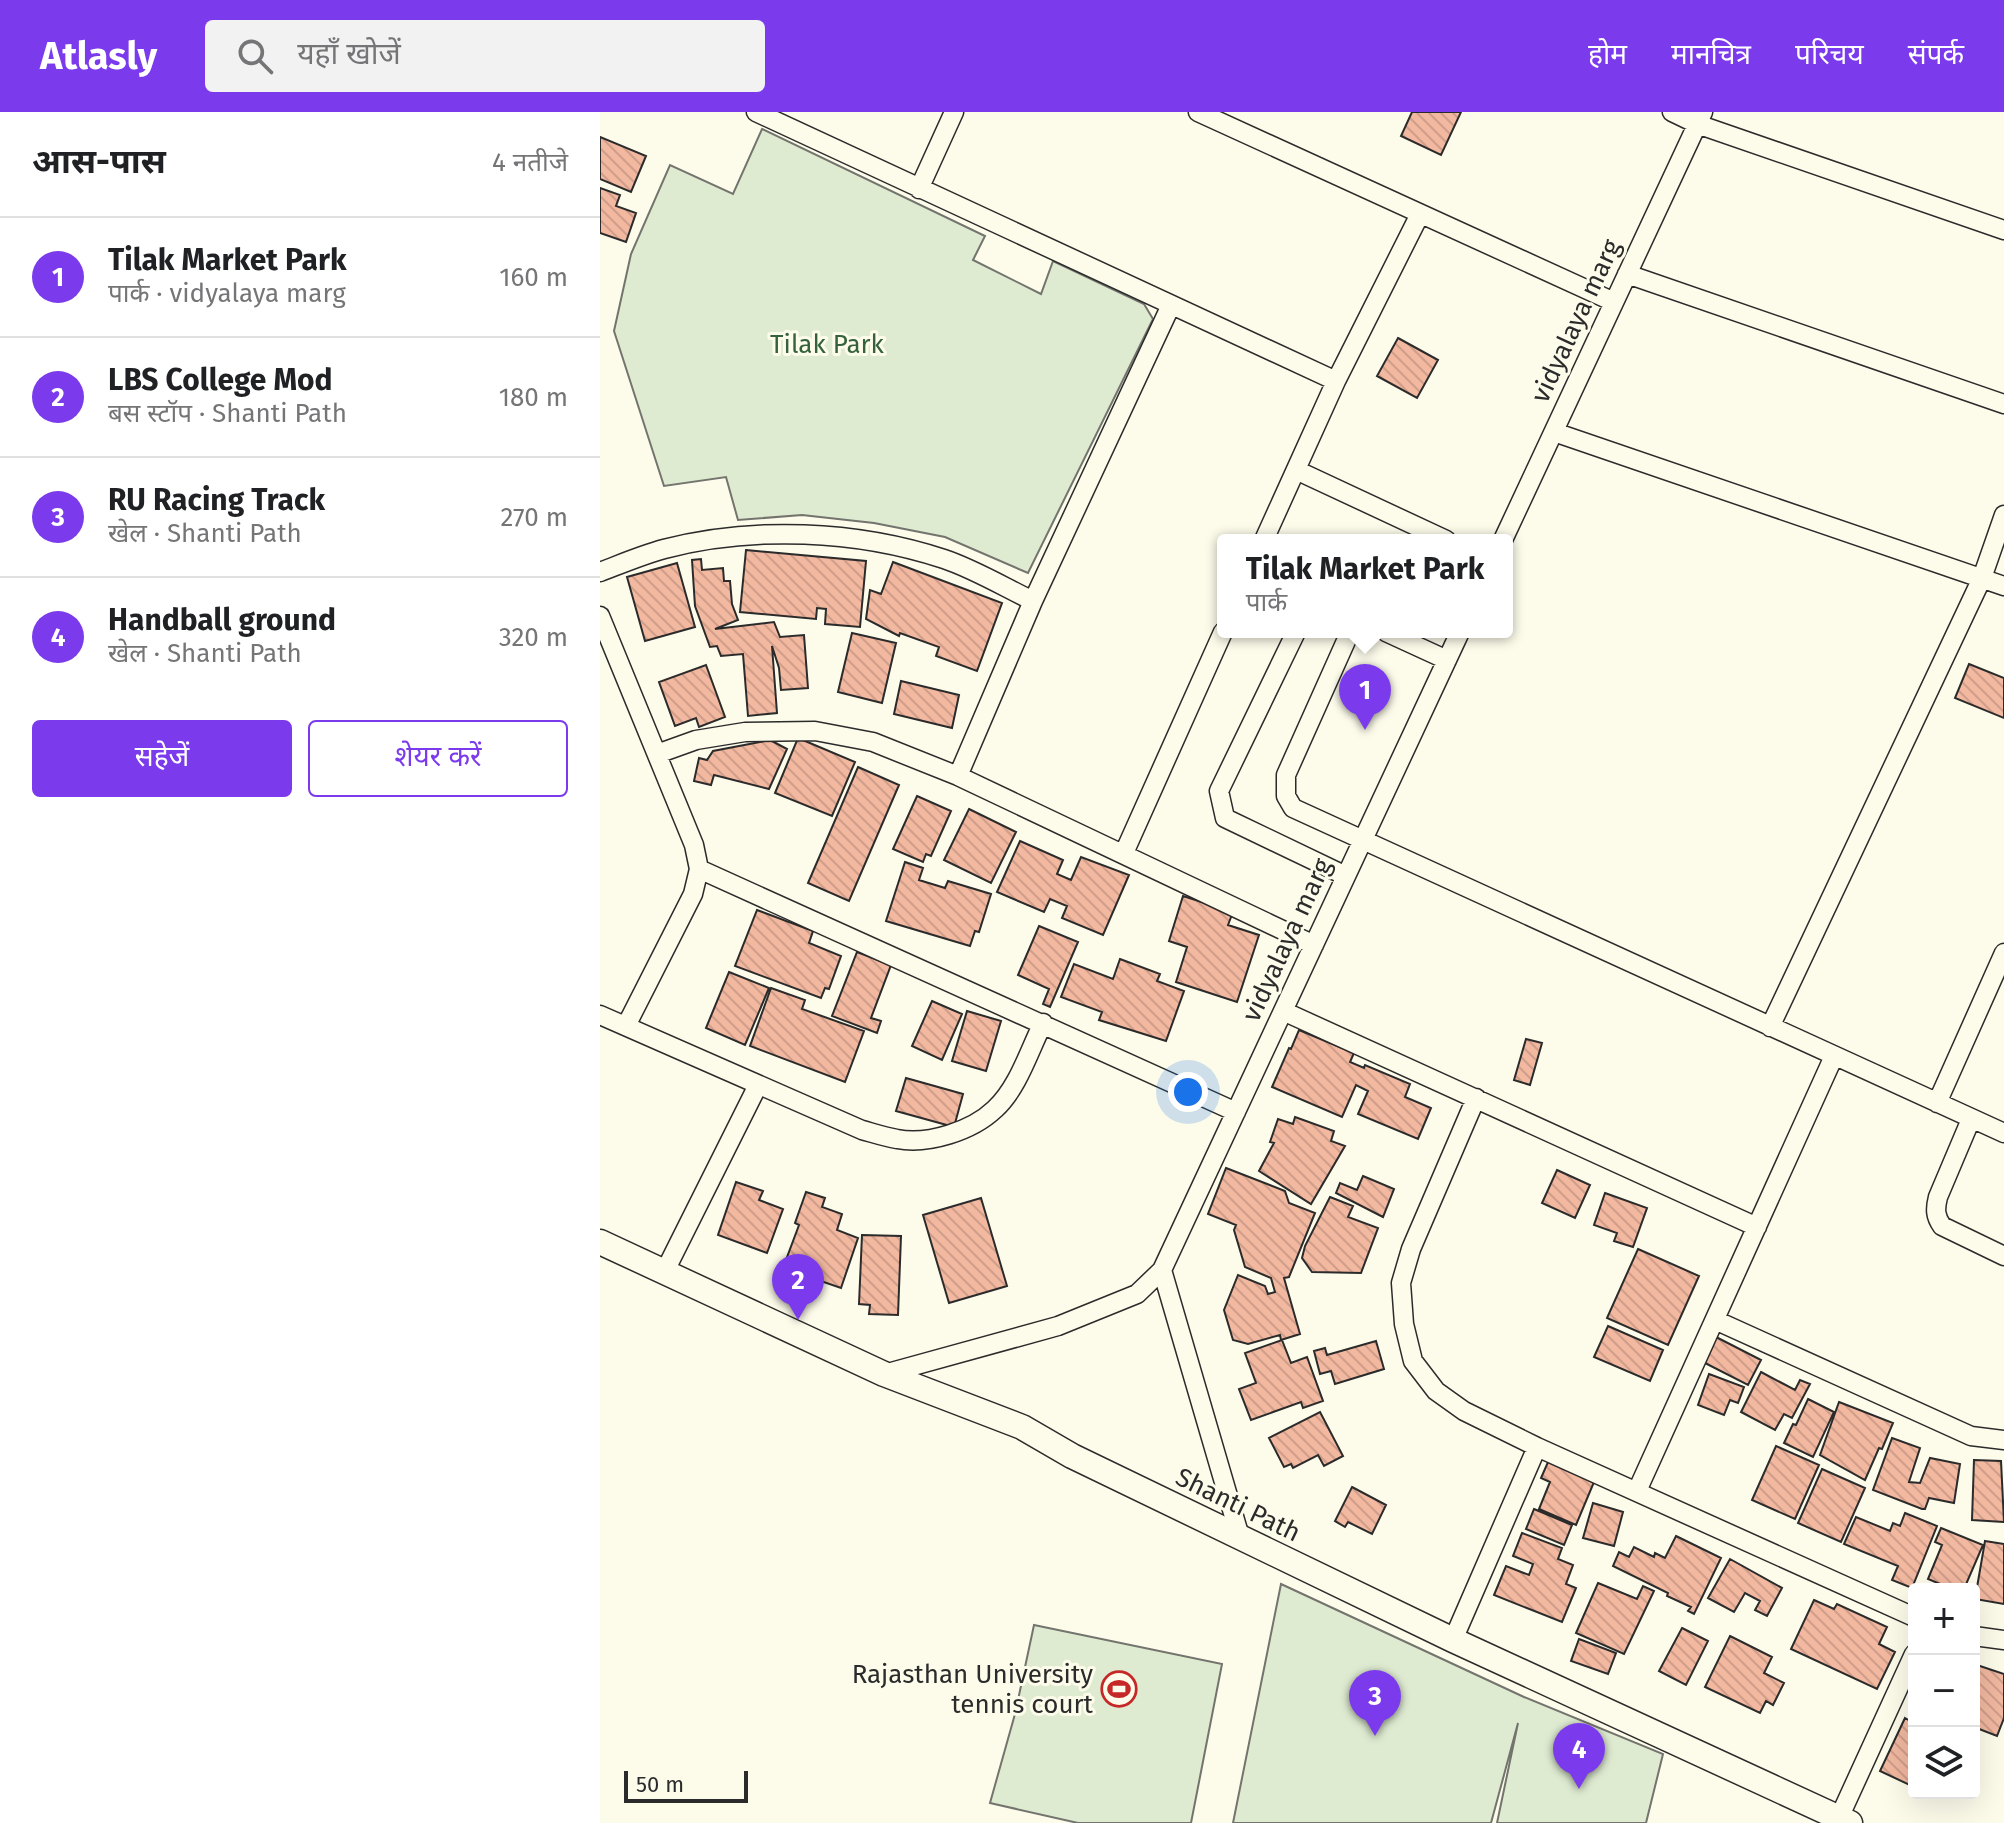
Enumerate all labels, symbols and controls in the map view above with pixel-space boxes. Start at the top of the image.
search box [205,20,765,92]
text: Atlasly [40,33,157,79]
icon: search [233,34,277,78]
text: यहाँ खोजें [297,36,401,72]
text: होम [1588,38,1627,71]
text: मानचित्र [1671,38,1751,71]
text: परिचय [1795,38,1864,71]
text: संपर्क [1908,38,1964,71]
text: आस-पास [32,141,166,182]
text: 4 नतीजे [492,147,568,178]
street label: vidyalaya marg [1525,234,1627,407]
text: Tilak Market Park [108,242,346,278]
text: 1 [52,262,64,293]
text: 160 m [499,262,568,293]
text: पार्क · vidyalaya marg [108,278,346,309]
park label: Tilak Park [770,329,885,360]
text: LBS College Mod [108,362,333,398]
text: 2 [51,382,65,413]
text: 180 m [499,382,568,413]
text: बस स्टॉप · Shanti Path [108,398,347,429]
text: RU Racing Track [108,482,325,518]
text: 3 [51,502,65,533]
text: 270 m [500,502,568,533]
text: खेल · Shanti Path [108,518,302,549]
popup [1217,534,1513,638]
text: Tilak Market Park [1246,551,1484,587]
text: पार्क [1246,587,1287,618]
text: Handball ground [108,602,336,638]
text: 4 [51,622,65,653]
text: 320 m [499,622,568,653]
text: खेल · Shanti Path [108,638,302,669]
pin: 1 [1339,664,1391,730]
button: सहेजें [32,720,292,797]
button: शेयर करें [308,720,568,797]
street label: vidyalaya marg [1236,853,1338,1026]
your location [1168,1072,1208,1112]
pin: 2 [772,1254,824,1320]
street label: Shanti Path [1171,1462,1305,1548]
map controls [1908,1583,1980,1799]
button: + [1908,1583,1980,1655]
button: − [1908,1655,1980,1727]
place label: Rajasthan University tennis court [852,1659,1094,1720]
sports icon: Rajasthan University tennis court [1100,1670,1138,1708]
pin: 3 [1349,1670,1401,1736]
pin: 4 [1553,1723,1605,1789]
button: layers [1908,1727,1980,1799]
scale bar [624,1767,748,1803]
text: 50 m [636,1771,684,1798]

